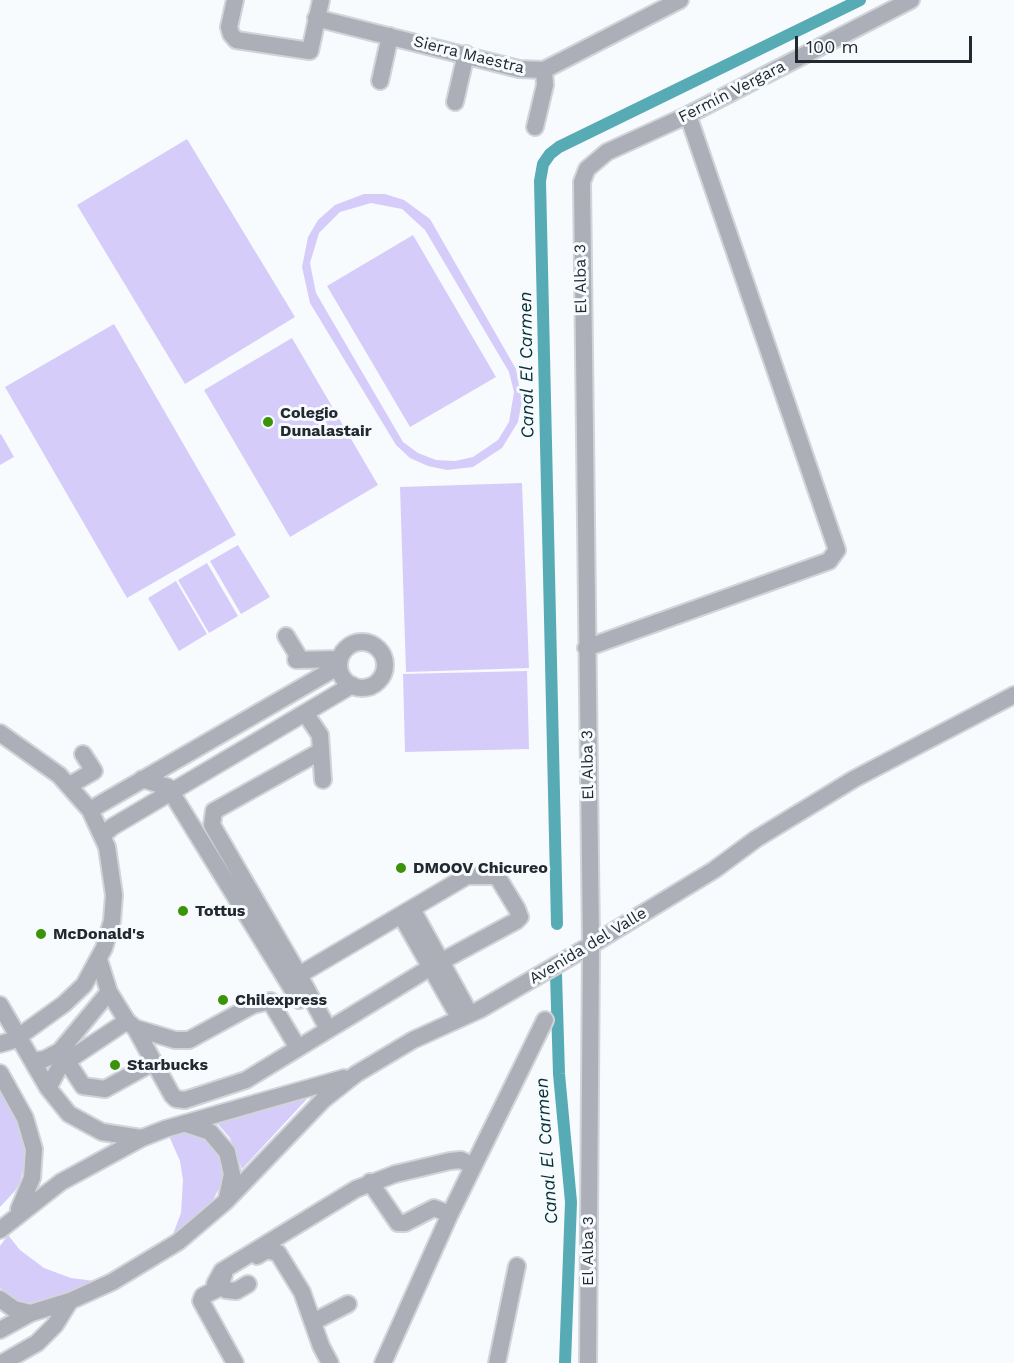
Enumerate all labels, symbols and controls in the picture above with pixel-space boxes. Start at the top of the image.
scale bar [798,24,975,62]
street label: Sierra Maestra [412,32,526,78]
text: 100 m [806,36,859,57]
street label: Fermín Vergara [675,57,789,127]
street label: El Alba 3 [571,244,591,314]
water label: Canal El Carmen [515,291,539,439]
place label: Colegio Dunalastair [280,403,372,441]
marker: Colegio Dunalastair [261,415,275,429]
street label: El Alba 3 [578,730,598,800]
place label: DMOOV Chicureo [413,858,548,878]
marker: DMOOV Chicureo [394,861,408,875]
place label: Tottus [195,901,245,921]
street label: Avenida del Valle [526,903,650,989]
marker: Tottus [176,904,190,918]
place label: McDonald's [53,924,145,944]
marker: McDonald's [34,927,48,941]
place label: Chilexpress [235,990,327,1010]
marker: Chilexpress [216,993,230,1007]
place label: Starbucks [127,1055,208,1075]
marker: Starbucks [108,1058,122,1072]
water label: Canal El Carmen [531,1077,563,1225]
street label: El Alba 3 [578,1216,598,1286]

